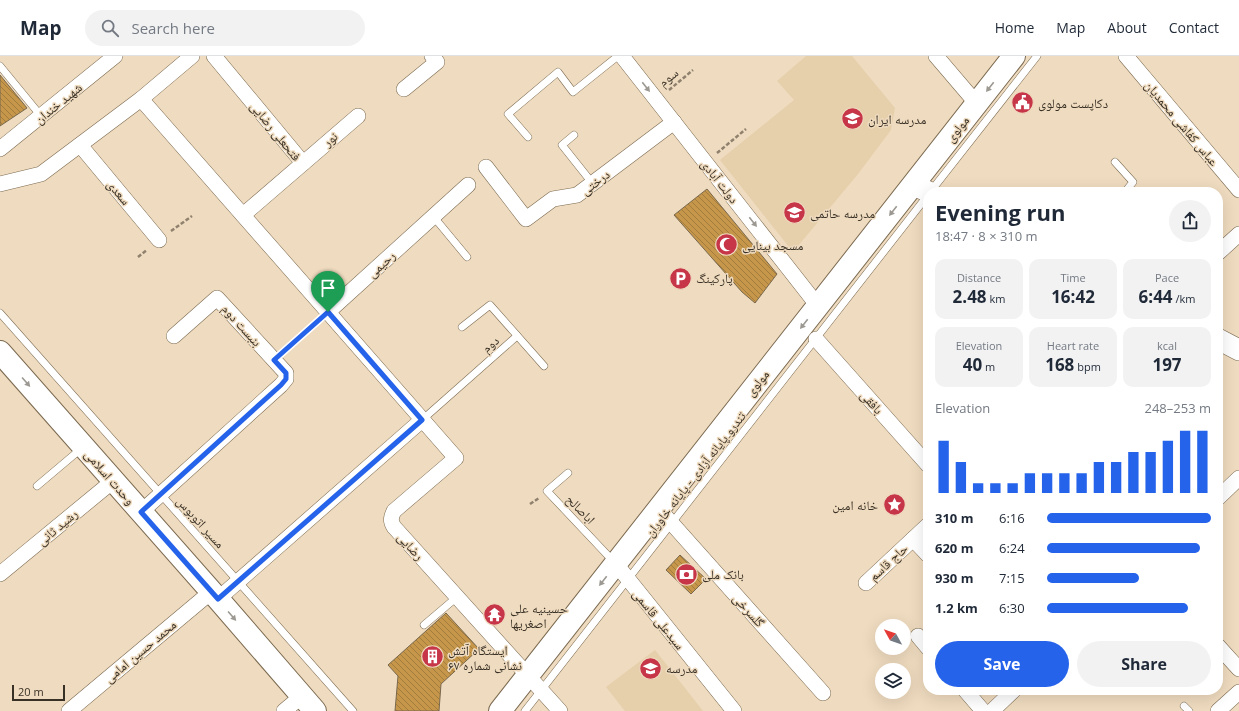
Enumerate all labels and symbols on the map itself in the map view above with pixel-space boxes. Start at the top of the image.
street label: سوم [654,63,682,91]
street label: عباس کفاشی محمدیان [1141,77,1223,170]
street label: شهید خندان [30,78,86,128]
one-way arrow [642,81,651,92]
one-way arrow [986,81,995,92]
public building icon: دکاپست مولوی [1009,90,1035,116]
place label: دکاپست مولوی [1038,94,1108,112]
street label: فتحعلی رضایی [246,98,306,164]
school or university icon: مدرسه ایران [839,106,865,132]
place label: مدرسه ایران [868,110,927,128]
street label: مولوی [941,112,973,146]
street label: نور [318,127,341,151]
street label: دولت آبادی [697,155,743,207]
street label: درختی [577,165,613,199]
street label: سعدی [103,175,135,209]
school or university icon: مدرسه حاتمی [781,200,807,226]
place label: مدرسه حاتمی [810,204,875,222]
one-way arrow [888,205,897,216]
one-way arrow [748,216,757,227]
mosque icon: مسجد بینایی [713,232,739,258]
place label: مسجد بینایی [742,236,804,254]
street label: رحیمی [363,247,399,281]
parking icon: پارکینگ [667,265,693,291]
place label: پارکینگ [696,269,733,287]
pin [311,271,345,312]
street label: بنبست دوم [218,300,266,350]
one-way arrow [800,319,808,330]
street label: دوم [477,331,503,357]
street label: مولوی [741,366,773,400]
one-way arrow [21,376,30,387]
street label: بافقی [857,386,887,418]
street label: تندرو پایانه آزادی - پایانه خاوران [640,407,750,540]
street label: وحدت اسلامی [81,445,139,509]
street label: اباصالح [562,490,600,528]
street label: مسیر اتوبوس [173,492,229,552]
place icon: خانه امین [881,492,907,518]
place label: خانه امین [832,496,878,514]
street label: رشید ثانی [33,505,81,549]
street label: رضایی [394,528,428,564]
street label: حاج قاسم [865,539,912,585]
bank icon: بانک ملی [673,561,699,587]
place label: بانک ملی [702,565,744,583]
one-way arrow [598,575,607,586]
street label: سیدعلی قاسمی [629,585,689,653]
street label: گلسرخی [729,589,769,631]
place label: حسینیه علی اصغریها [510,599,568,632]
temple icon: حسینیه علی اصغریها [481,602,507,628]
one-way arrow [228,610,237,621]
street label: محمد حسین امامی [100,615,180,687]
north arrow [875,619,911,655]
place label: ایستگاه آتش نشانی شماره ۶۷ [448,641,522,674]
building icon: ایستگاه آتش نشانی شماره ۶۷ [420,644,446,670]
school or university icon: مدرسه [637,655,663,681]
place label: مدرسه [666,659,698,677]
scale bar [12,683,65,702]

